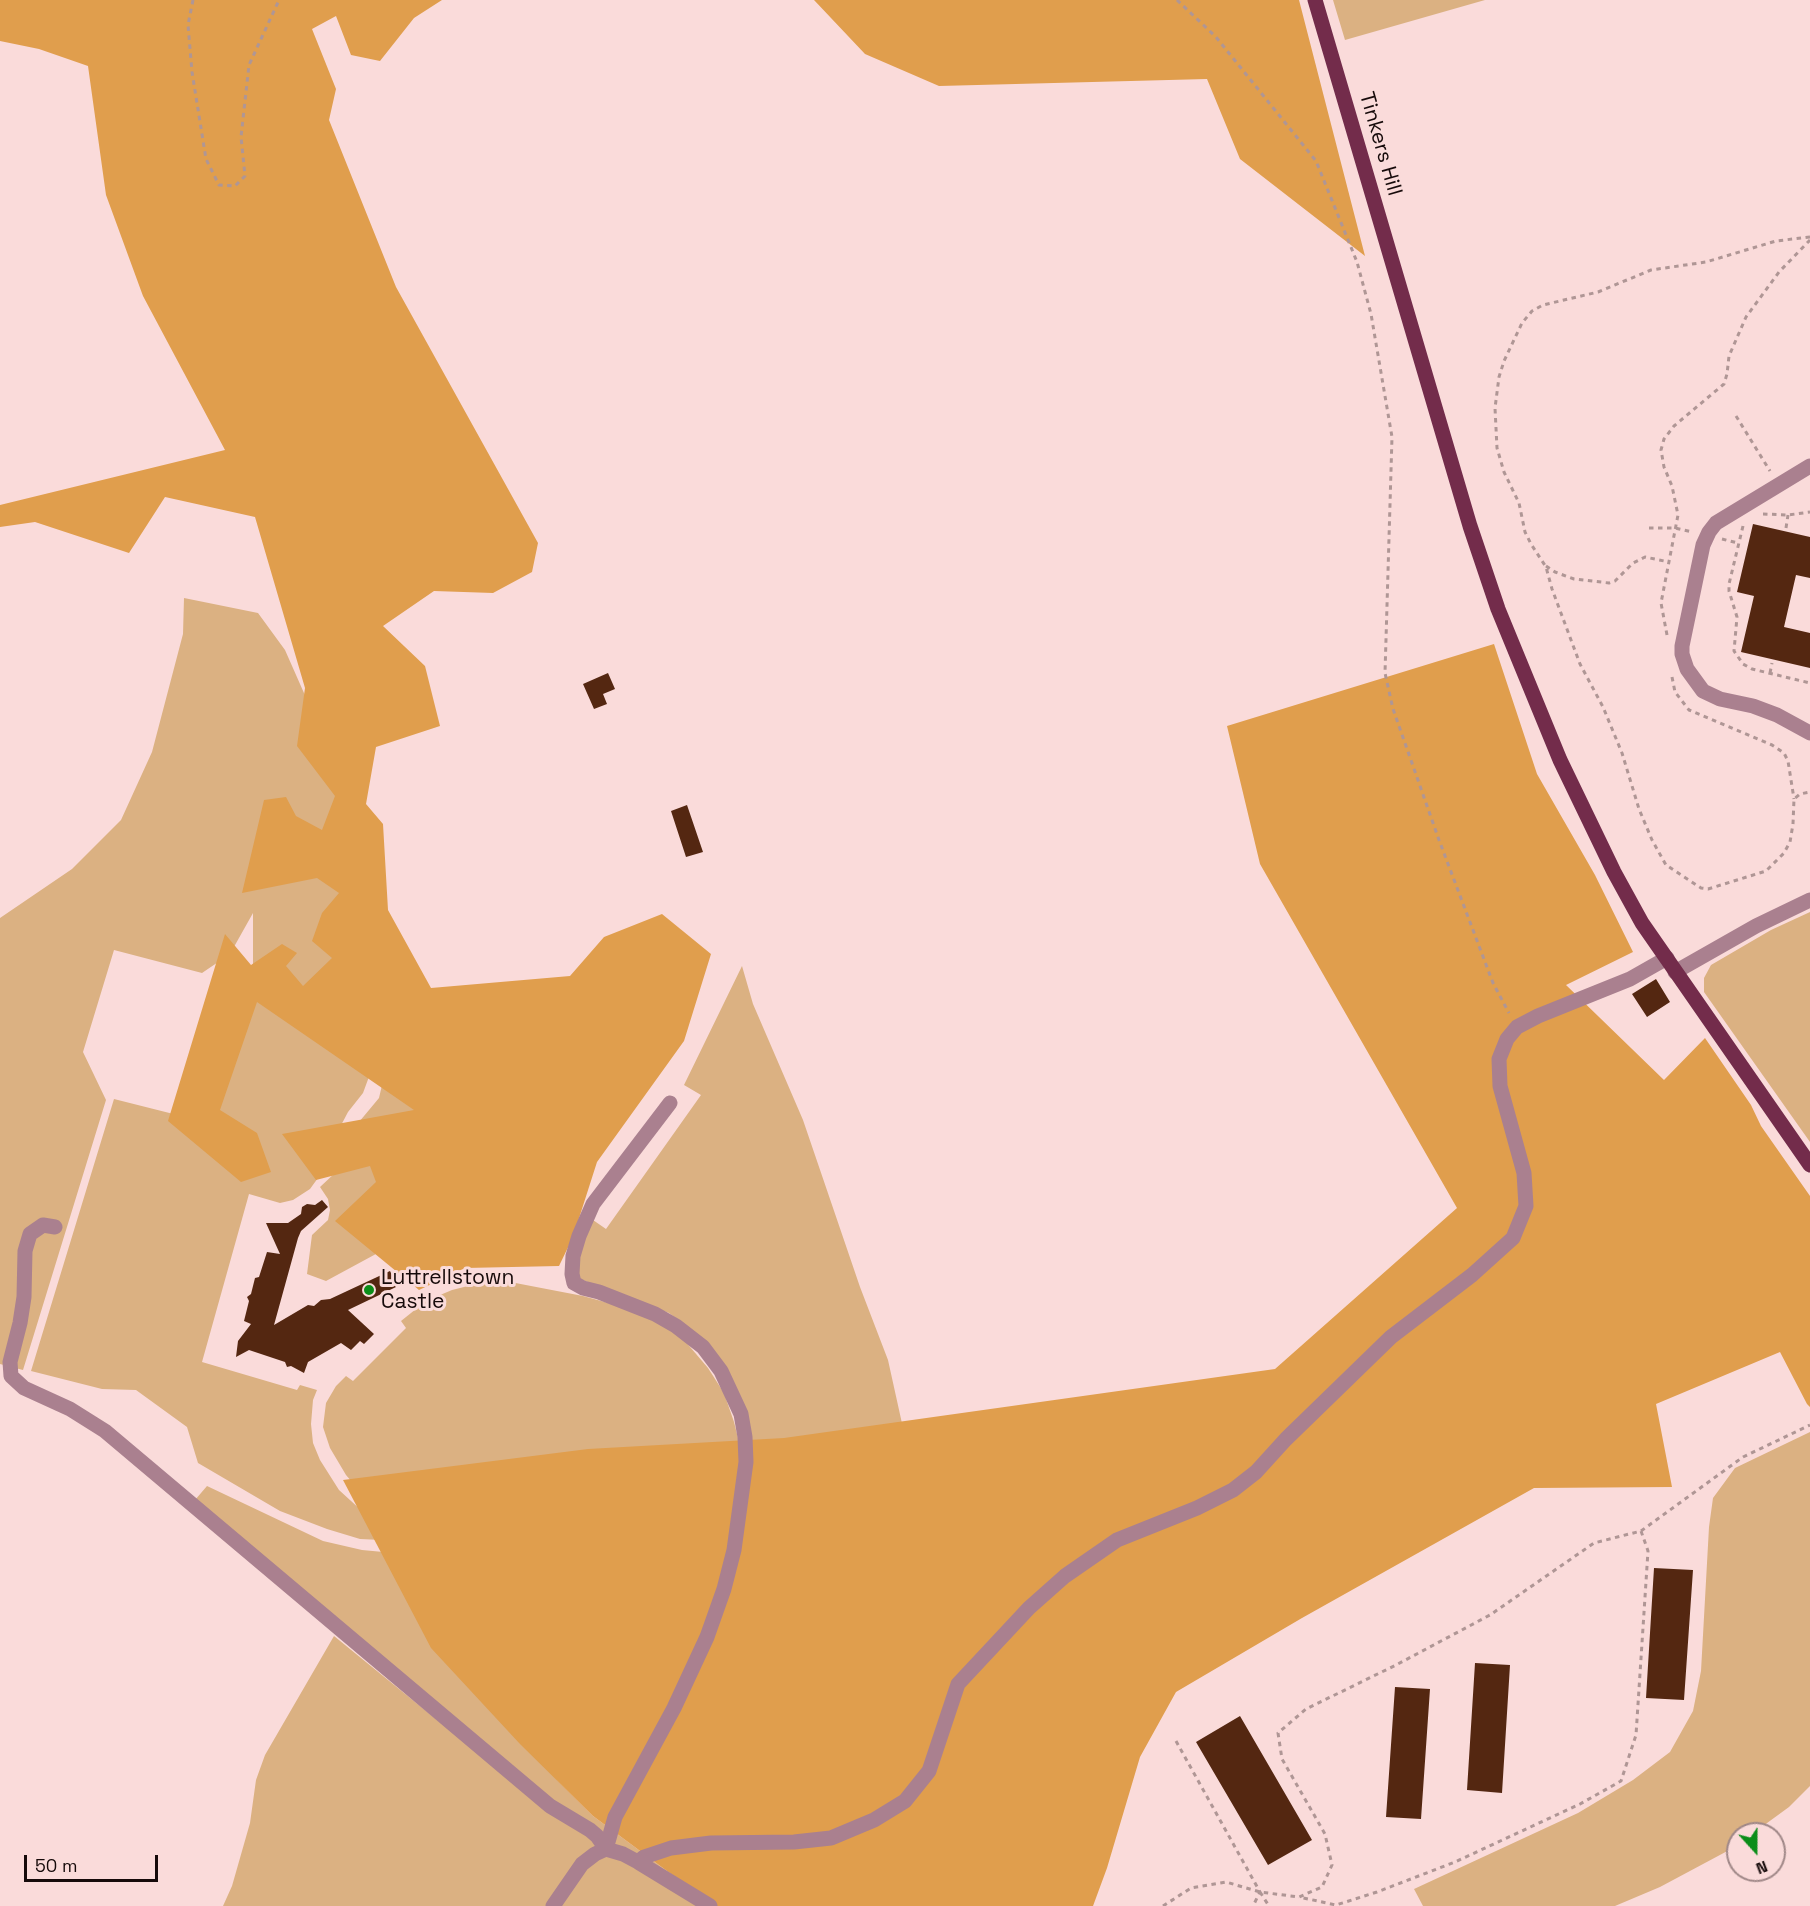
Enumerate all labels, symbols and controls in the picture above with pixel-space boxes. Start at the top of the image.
street label: Tinkers Hill [1353,89,1407,199]
place label: Luttrellstown Castle [381,1265,514,1315]
marker: Luttrellstown Castle [362,1283,376,1297]
north arrow [1726,1822,1786,1882]
scale bar [27,1843,160,1881]
text: 50 m [35,1854,77,1877]
text: N [1753,1856,1771,1879]

